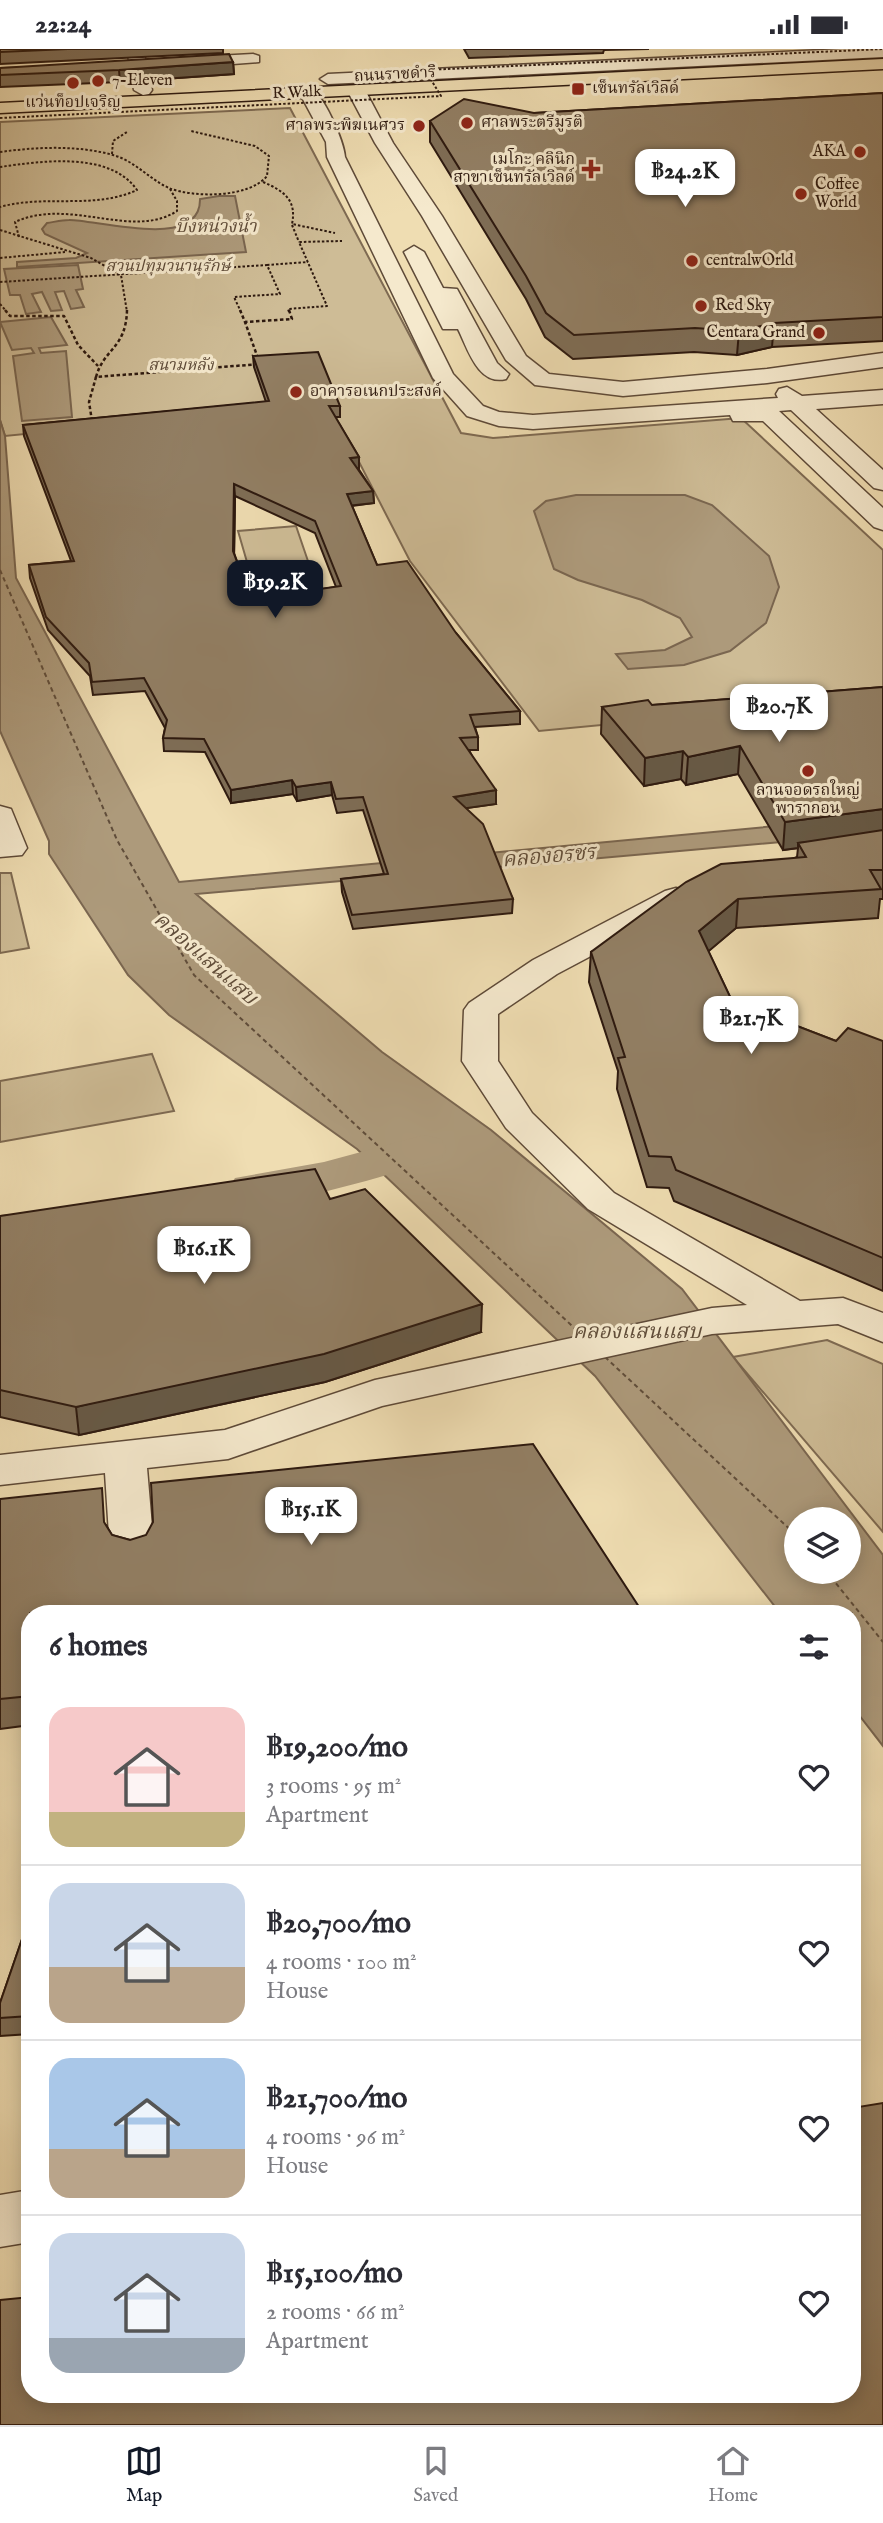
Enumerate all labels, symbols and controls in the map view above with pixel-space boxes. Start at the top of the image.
text: 22:24 [35,8,91,41]
street label: ถนนราชดำริ [354,63,437,87]
place label: 7-Eleven [112,71,173,91]
marker: 7-Eleven [90,73,106,89]
marker: แว่นท็อปเจริญ [65,75,81,91]
place label: เซ็นทรัลเวิลด์ [592,78,679,99]
marker: เซ็นทรัลเวิลด์ [570,81,586,97]
street label: R Walk [272,82,323,104]
place label: แว่นท็อปเจริญ [25,93,121,113]
place label: ศาลพระตรีมูรติ [481,113,583,133]
marker: ศาลพระตรีมูรติ [459,115,475,131]
place label: ศาลพระพิฆเนศวร [285,116,405,136]
marker: ศาลพระพิฆเนศวร [411,118,427,134]
place label: AKA [812,142,847,162]
marker: AKA [852,144,868,160]
place label: เมโกะ คลินิก สาขาเซ็นทรัลเวิลด์ [453,148,575,188]
pin: ฿24.2K [628,149,742,209]
text: ฿24.2K [651,157,719,186]
marker: เมโกะ คลินิก สาขาเซ็นทรัลเวิลด์ [581,159,601,179]
place label: Coffee World [815,175,859,213]
marker: Coffee World [793,186,809,202]
water label: บึงหน่วงน้ำ [175,212,258,239]
place label: centralwOrld [706,251,794,271]
marker: centralwOrld [684,253,700,269]
park label: สวนปทุมวนานุรักษ์ [105,256,233,277]
place label: Red Sky [715,296,771,316]
marker: Red Sky [693,298,709,314]
place label: Centara Grand [706,323,805,343]
marker: Centara Grand [811,325,827,341]
park label: สนามหลัง [148,356,215,376]
place label: อาคารอเนกประสงค์ [310,381,442,402]
marker: อาคารอเนกประสงค์ [288,384,304,400]
pin: ฿19.2K [218,561,332,620]
text: ฿19.2K [243,568,307,597]
pin: ฿20.7K [722,685,836,744]
text: ฿20.7K [746,692,812,721]
marker: ลานจอดรถใหญ่ พารากอน [800,763,816,779]
place label: ลานจอดรถใหญ่ พารากอน [756,779,860,819]
water label: คลองอรชร [501,839,599,875]
water label: คลองแสนแสบ [148,907,264,1013]
pin: ฿21.7K [694,997,808,1056]
text: ฿21.7K [719,1004,783,1033]
pin: ฿16.1K [147,1227,261,1286]
text: ฿16.1K [173,1234,235,1263]
water label: คลองแสนแสบ [573,1319,703,1346]
pin: ฿15.1K [254,1487,368,1547]
text: ฿15.1K [281,1495,341,1524]
map controls [784,1507,861,1584]
button: layers [784,1507,861,1584]
text: 6 homes [49,1628,148,1666]
icon: filters [795,1628,833,1666]
text: ฿19,200/mo [266,1729,408,1767]
icon: home [105,1735,189,1819]
icon: heart [795,1758,833,1796]
text: 3 rooms · 95 m² [266,1772,401,1801]
text: Apartment [266,1801,369,1830]
text: ฿20,700/mo [266,1905,411,1943]
icon: home [105,1911,189,1995]
icon: heart [795,1934,833,1972]
text: 4 rooms · 100 m² [266,1948,417,1977]
text: House [266,1977,328,2006]
text: ฿21,700/mo [266,2080,407,2118]
icon: home [105,2086,189,2170]
icon: heart [795,2109,833,2147]
text: 4 rooms · 96 m² [266,2123,405,2152]
text: House [266,2152,328,2181]
text: ฿15,100/mo [266,2255,403,2293]
icon: home [105,2261,189,2345]
icon: heart [795,2284,833,2322]
text: 2 rooms · 66 m² [266,2298,405,2327]
text: Apartment [266,2327,369,2356]
tab: Map [125,2442,163,2508]
tab: Saved [413,2442,458,2508]
tab: Home [708,2442,758,2508]

